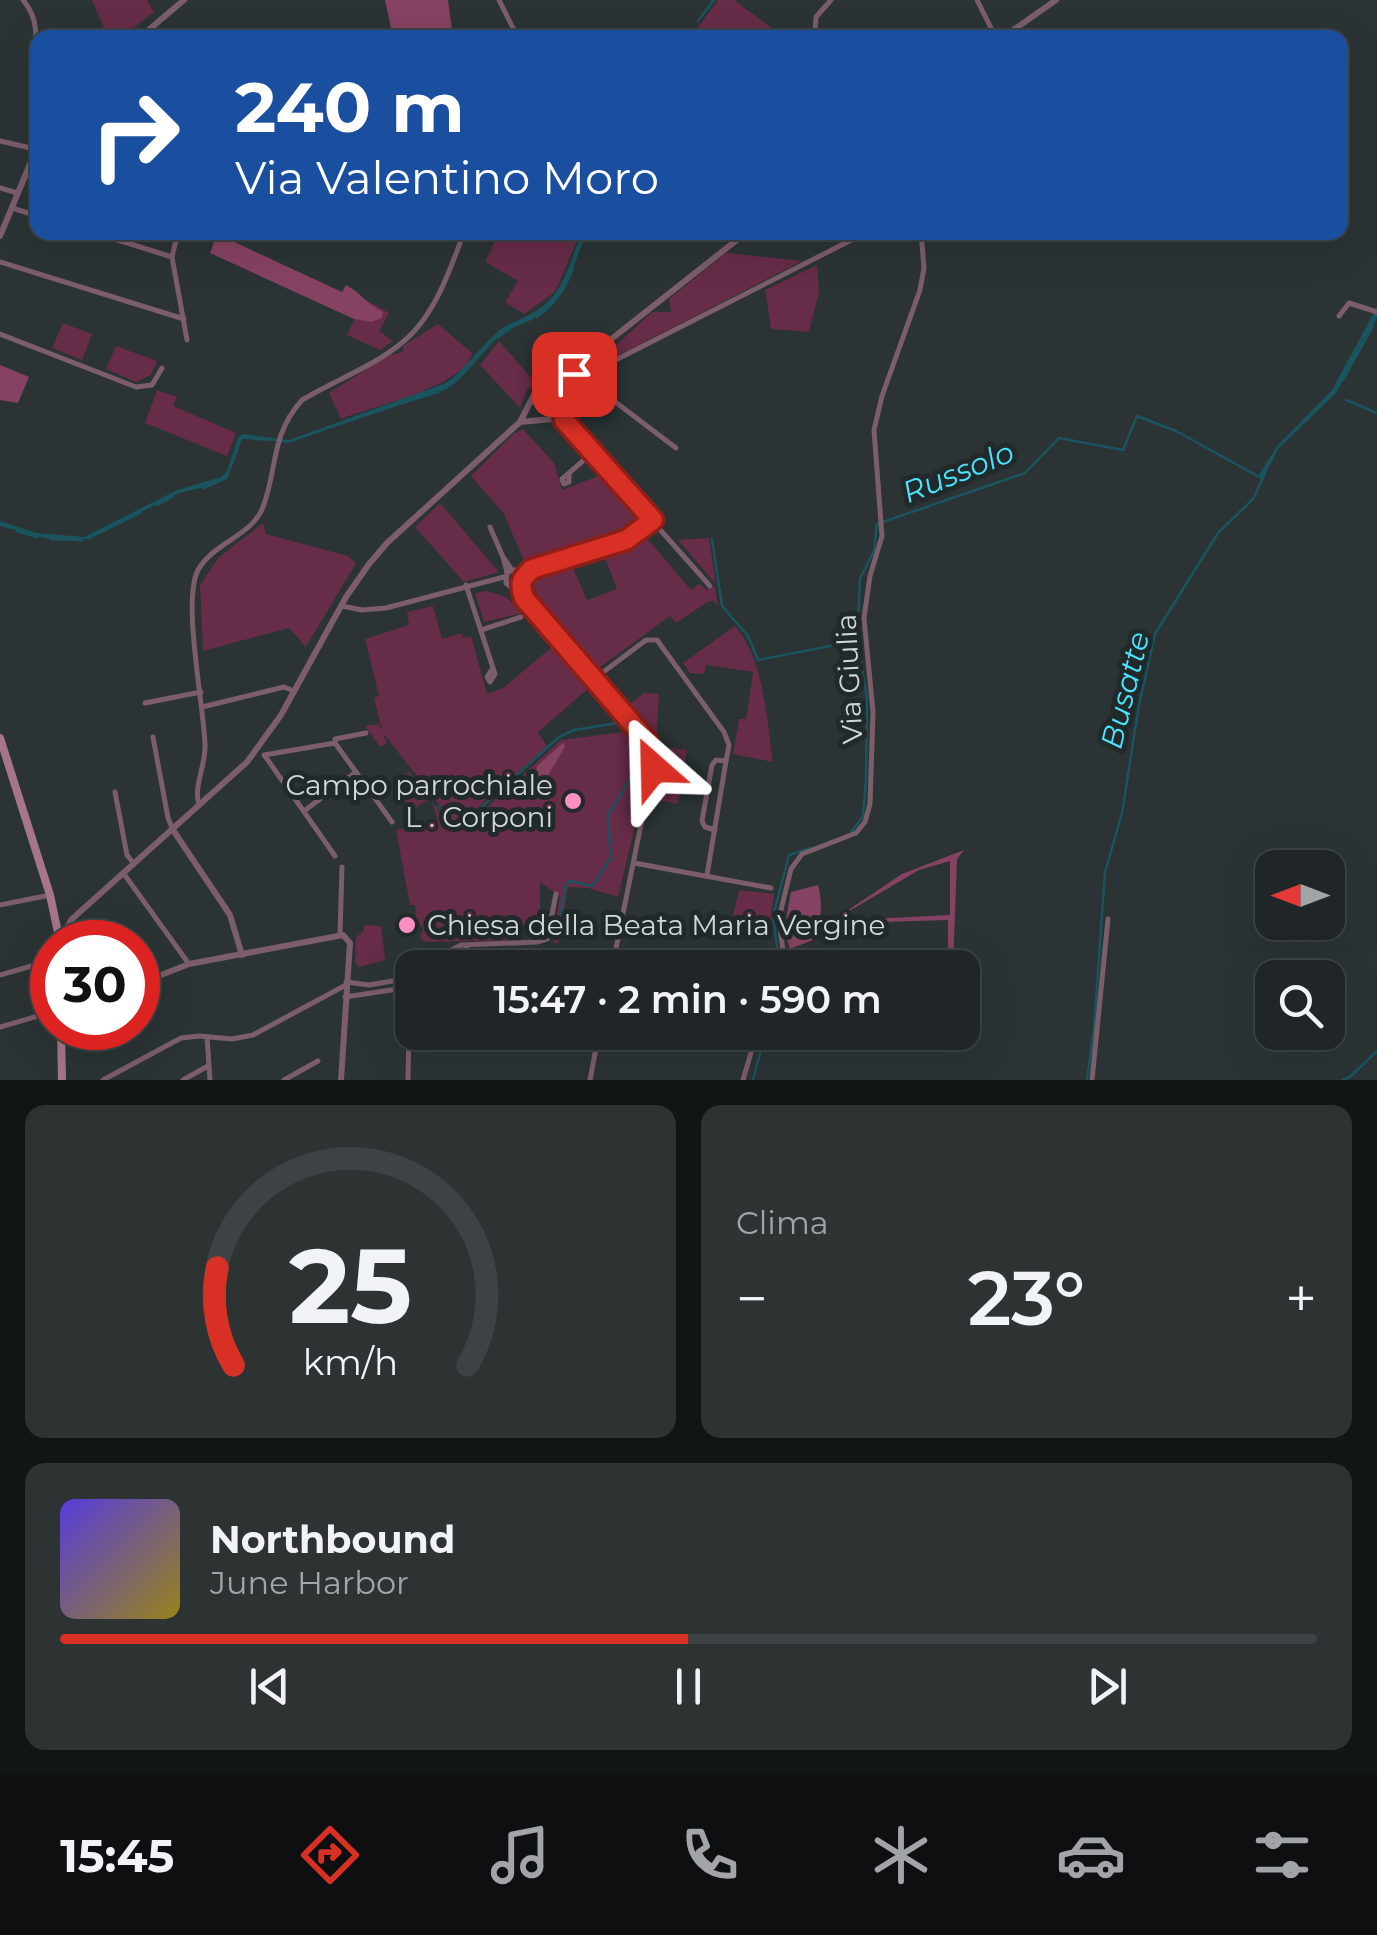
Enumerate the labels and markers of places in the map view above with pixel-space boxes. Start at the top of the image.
pin [532,332,617,417]
place label: Campo parrochiale L . Corponi [285,768,553,834]
marker: Campo parrochiale L . Corponi [562,790,584,812]
place label: Chiesa della Beata Maria Vergine [427,908,885,942]
marker: Chiesa della Beata Maria Vergine [396,914,418,936]

